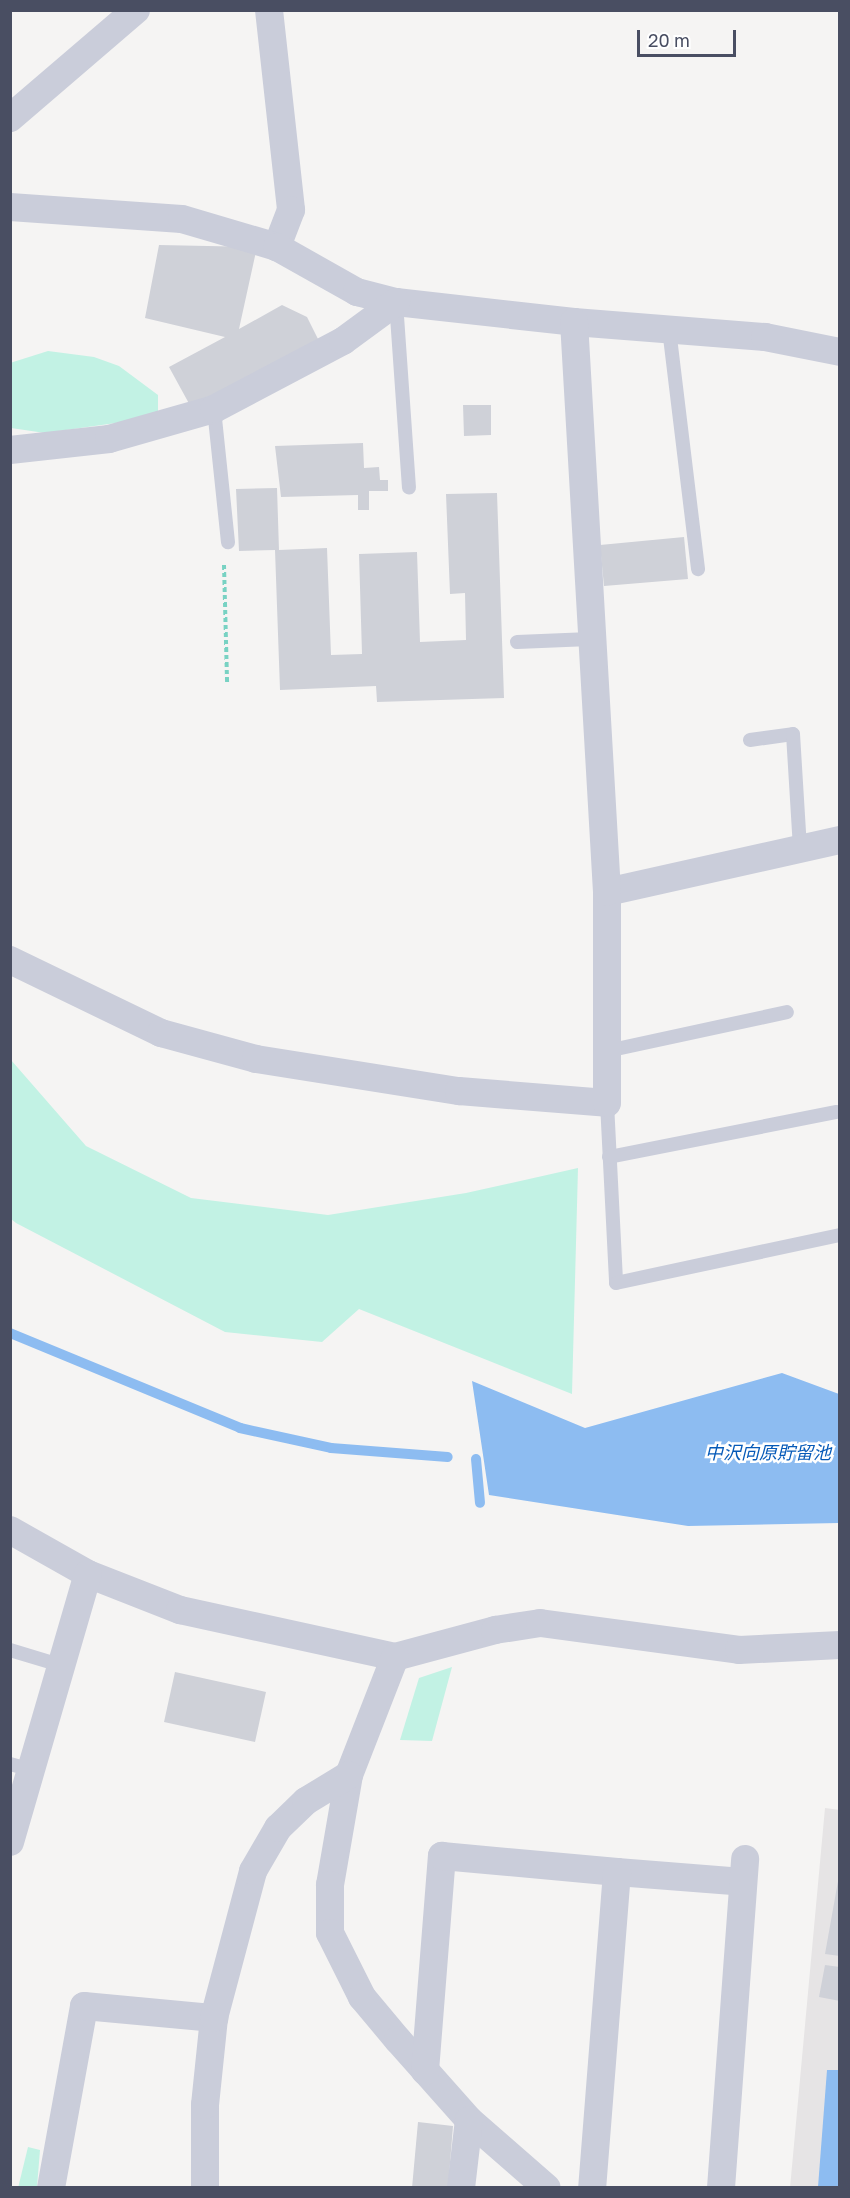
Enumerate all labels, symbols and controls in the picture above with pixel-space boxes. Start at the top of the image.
scale bar [640,18,739,56]
text: 20 m [648,29,690,51]
water label: 中沢向原貯留池 [705,1441,831,1463]

